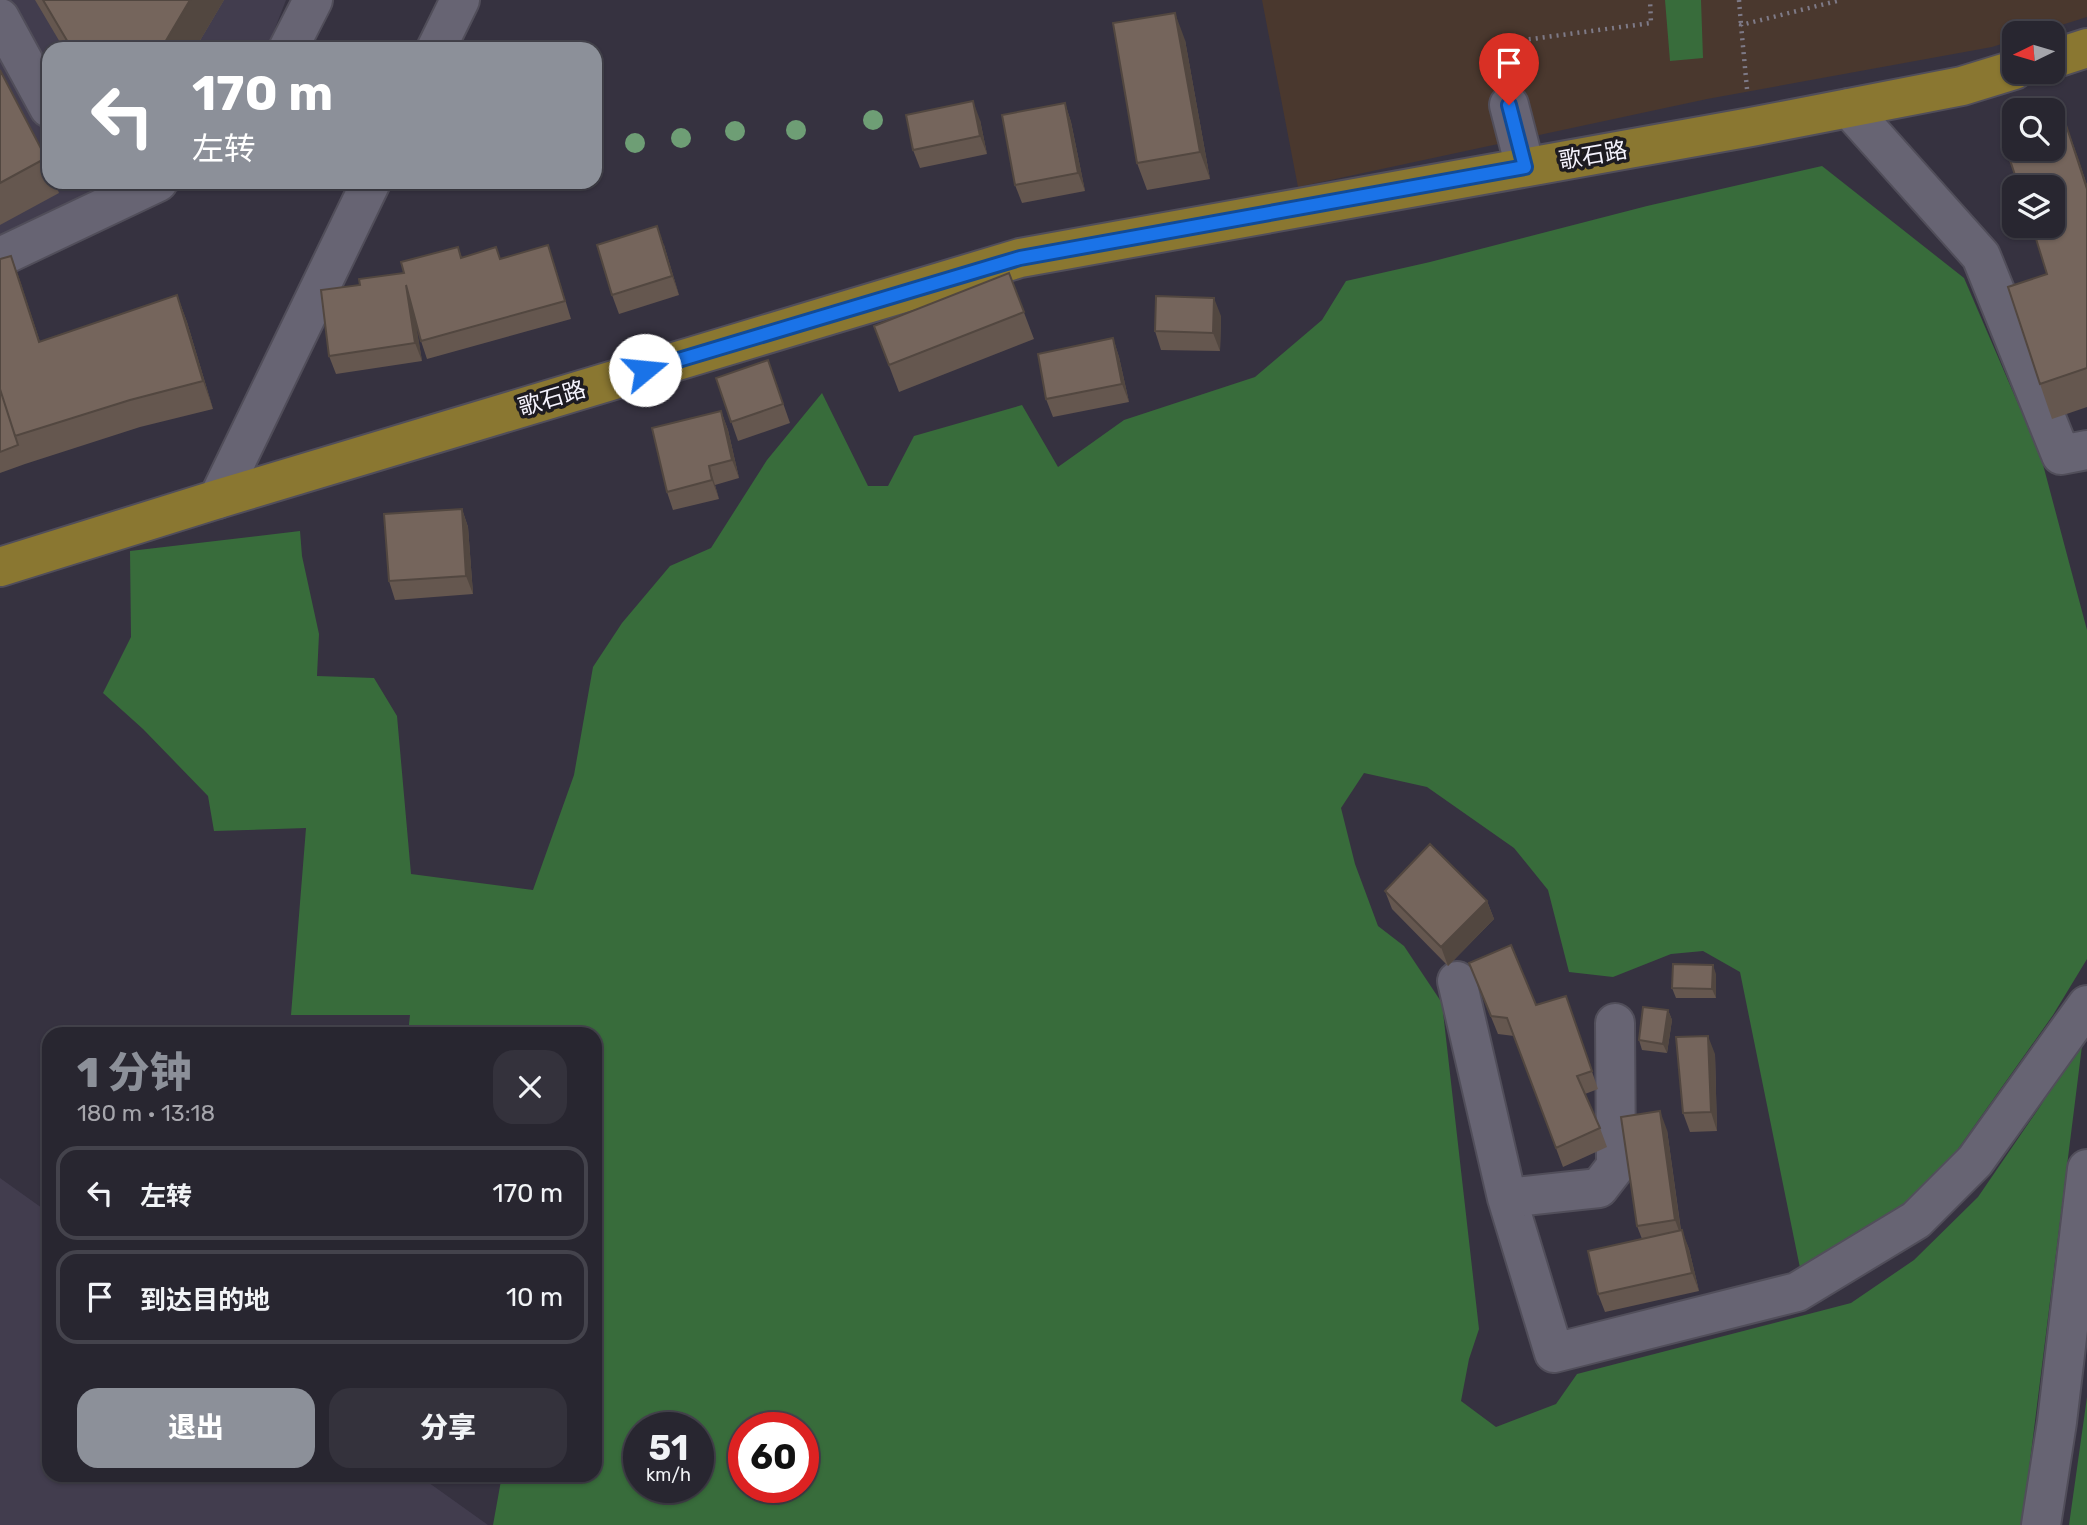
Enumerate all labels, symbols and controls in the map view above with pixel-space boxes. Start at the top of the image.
north arrow [2002,21,2065,84]
map controls [2002,21,2065,238]
pin [1479,33,1539,105]
icon: arrive [1490,44,1528,82]
text: 170 m [192,64,333,122]
icon: left [77,70,168,161]
button: search [2002,98,2065,161]
text: 左转 [192,130,256,168]
street label: 歌石路 [1557,135,1629,175]
button: layers [2002,175,2065,238]
position arrow [608,333,682,407]
street label: 歌石路 [515,375,589,421]
text: 1 分钟 [77,1048,192,1098]
button: close [493,1050,567,1124]
text: 180 m · 13:18 [77,1099,215,1127]
icon: left [81,1174,119,1212]
text: 170 m [493,1178,563,1209]
text: 左转 [140,1181,192,1212]
icon: arrive [81,1278,119,1316]
text: 10 m [506,1282,563,1313]
text: 到达目的地 [140,1285,270,1316]
button: 退出 [77,1388,315,1468]
button: 分享 [329,1388,567,1468]
speed limit sign: 60 [728,1412,819,1503]
text: 51 [649,1427,688,1469]
text: km/h [646,1464,691,1486]

